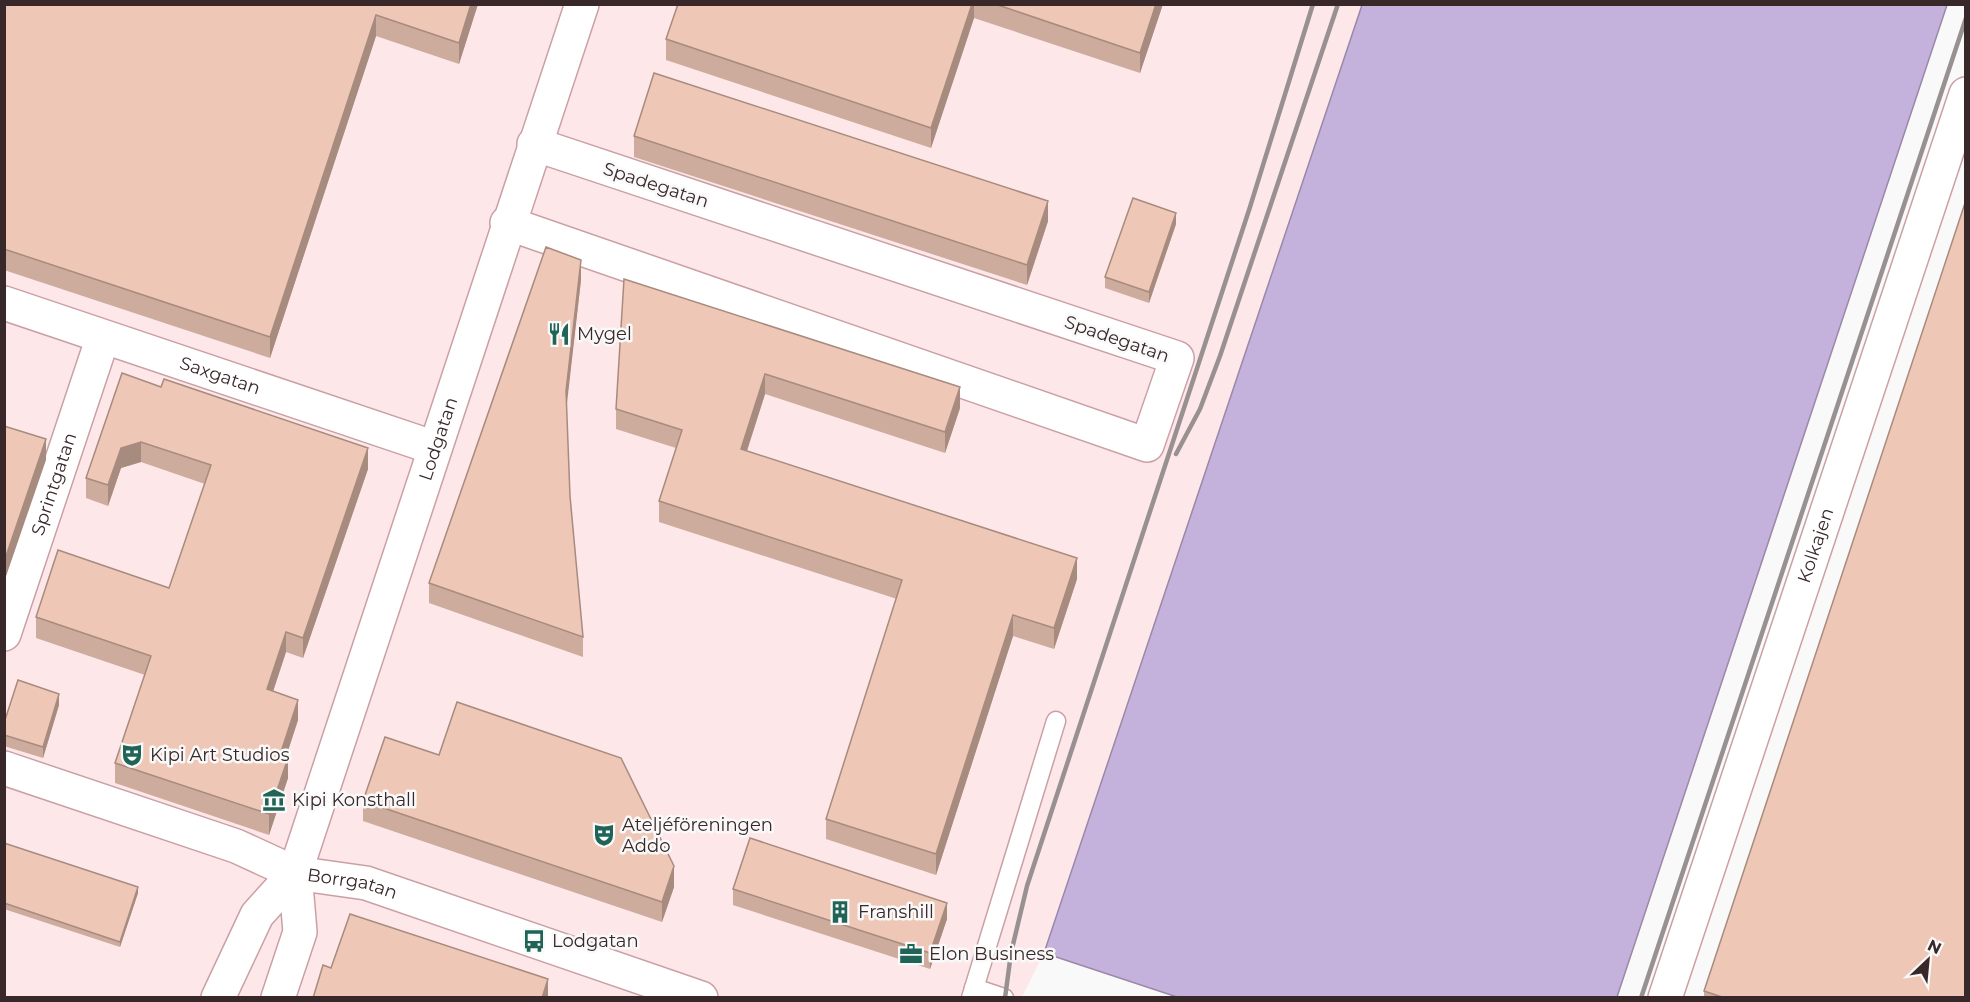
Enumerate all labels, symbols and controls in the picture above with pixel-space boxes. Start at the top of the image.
street label: Spadegatan [600,158,712,212]
street label: Spadegatan [1062,311,1172,367]
restaurant icon: Mygel [546,321,572,347]
place label: Mygel [577,323,632,345]
street label: Saxgatan [177,352,263,399]
street label: Lodgatan [414,394,462,483]
street label: Sprintgatan [27,430,81,538]
street label: Kolkajen [1793,505,1838,586]
theatre icon: Kipi Art Studios [119,742,145,768]
place label: Kipi Art Studios [150,744,290,766]
museum icon: Kipi Konsthall [261,787,287,813]
place label: Kipi Konsthall [292,789,416,811]
place label: Ateljéföreningen Addo [622,814,773,857]
theatre icon: Ateljéföreningen Addo [591,822,617,848]
street label: Borrgatan [306,864,400,904]
building icon: Franshill [827,899,853,925]
place label: Franshill [858,901,934,923]
bus stop icon: Lodgatan [521,928,547,954]
place label: Lodgatan [552,930,639,952]
north arrow [1898,930,1958,990]
text: N [1924,936,1944,958]
office icon: Elon Business [898,941,924,967]
place label: Elon Business [929,943,1054,965]

